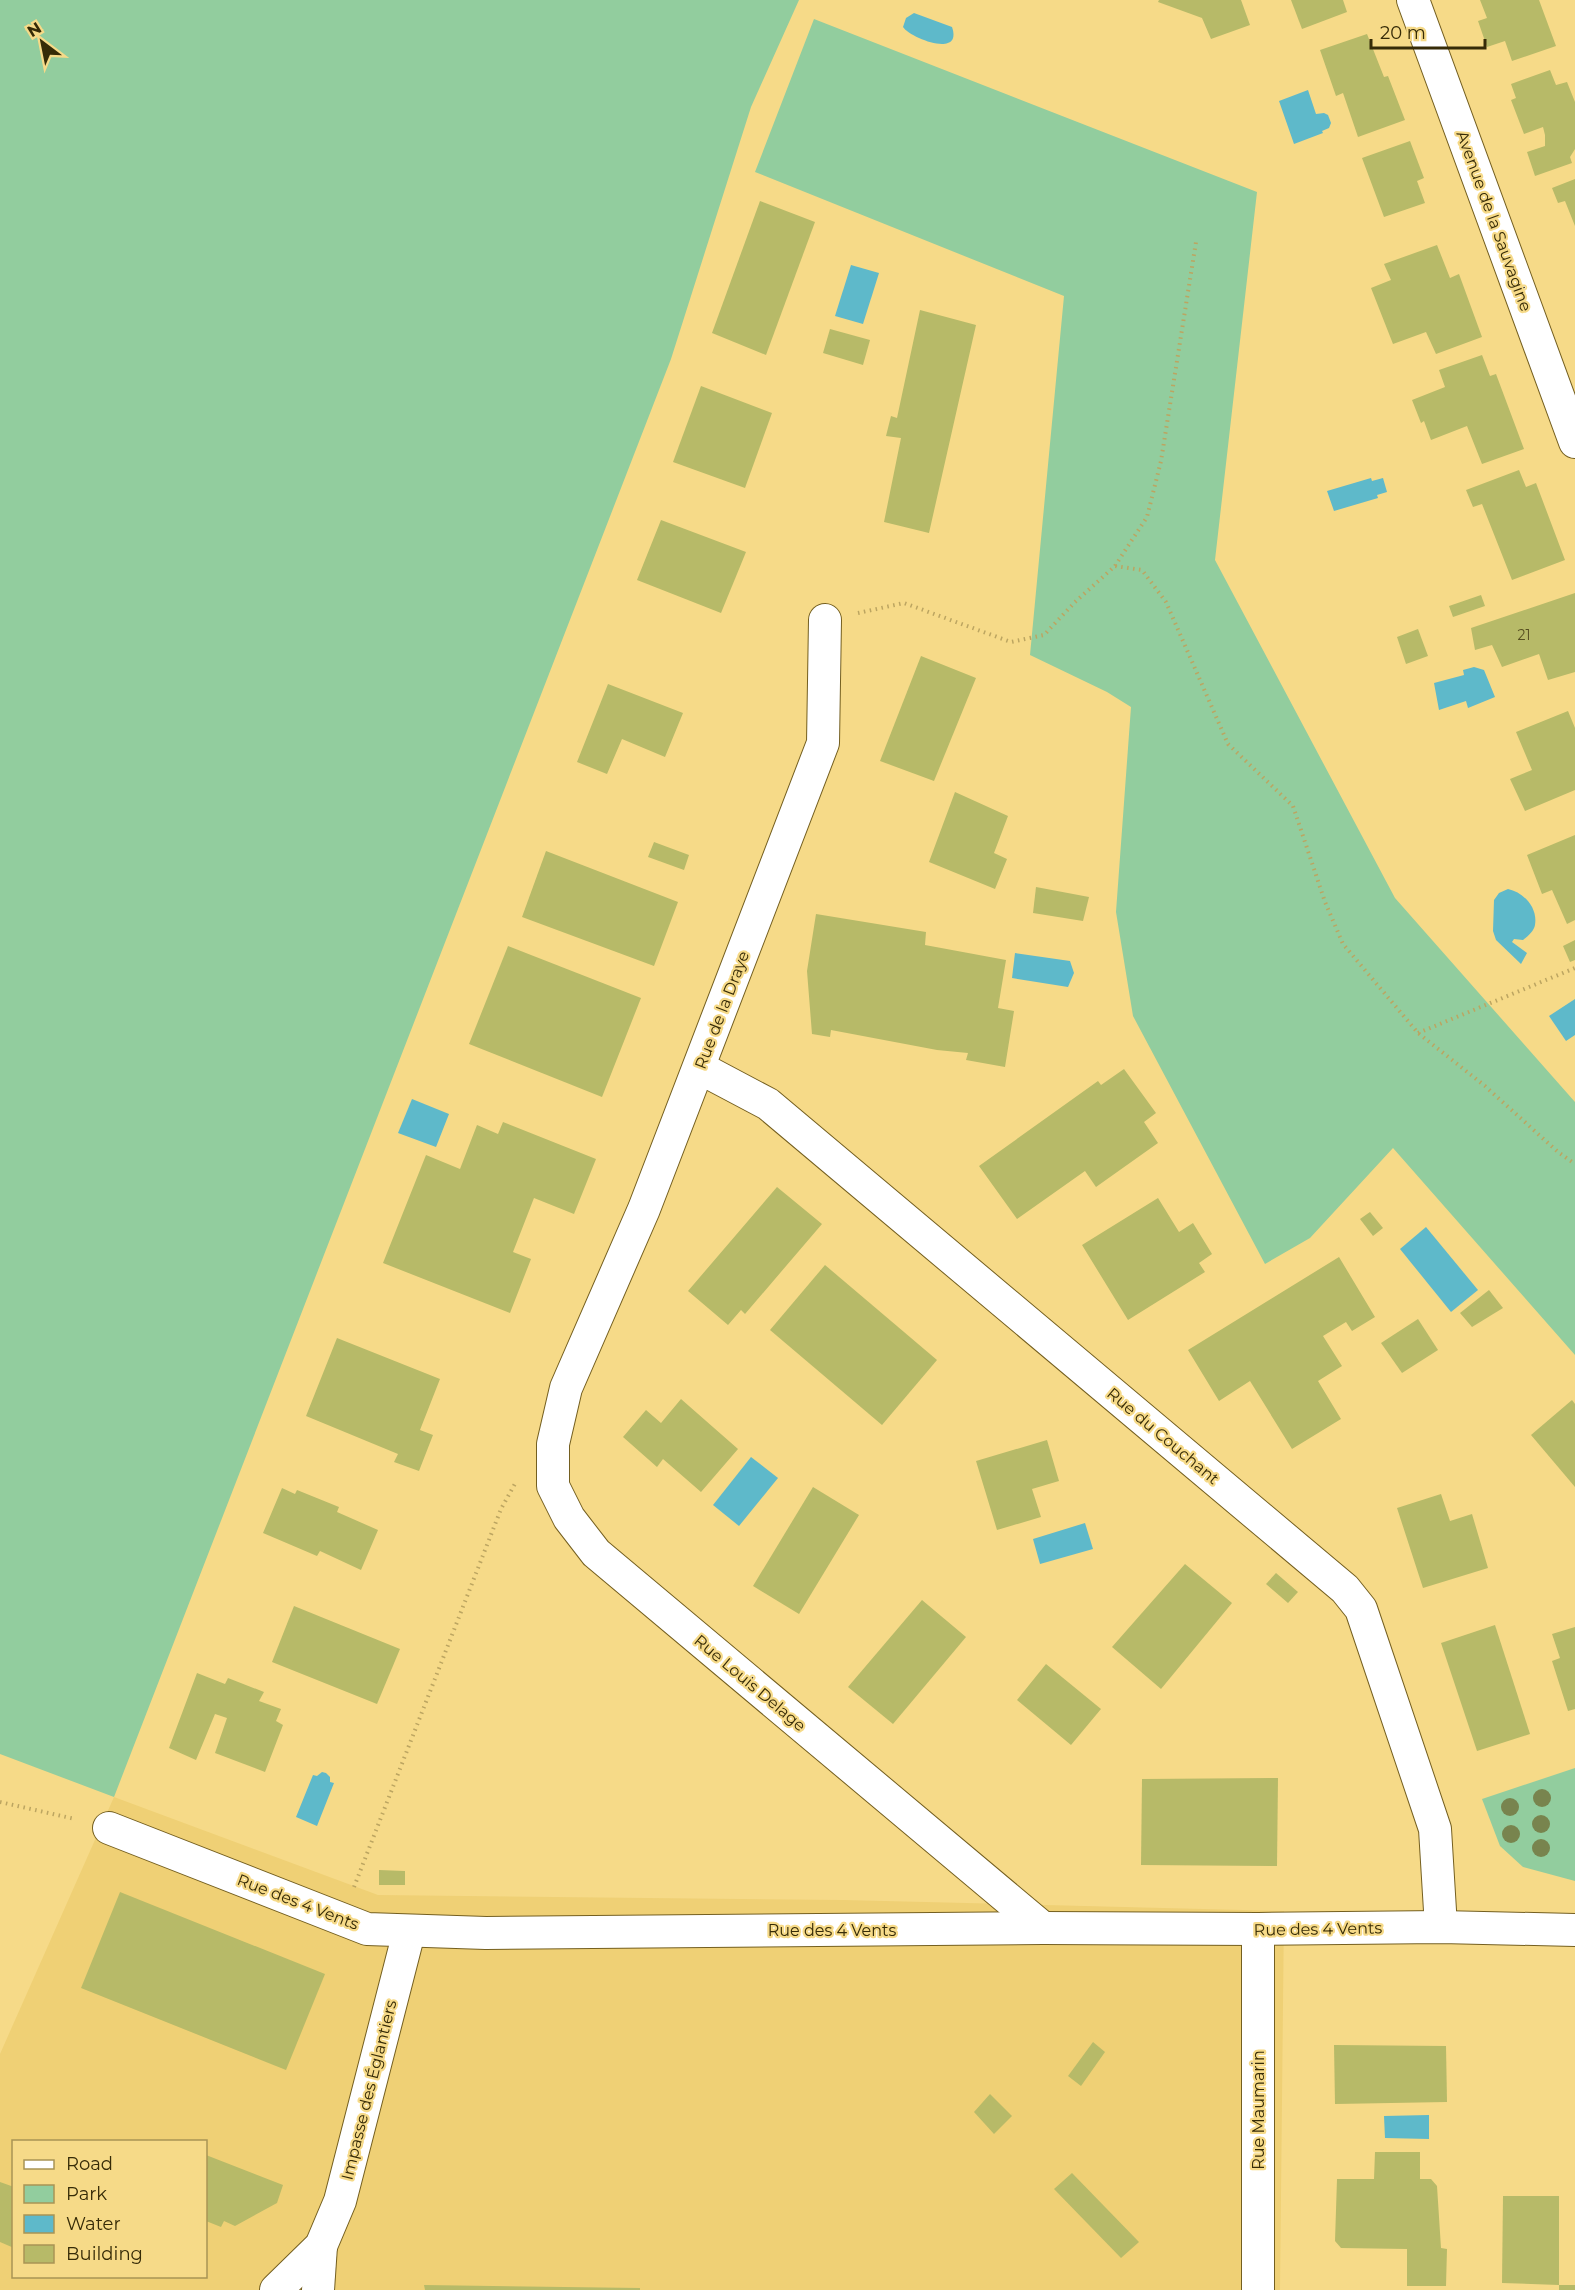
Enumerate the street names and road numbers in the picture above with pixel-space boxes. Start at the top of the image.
street label: Avenue de la Sauvagine [1452,128,1536,314]
street label: Rue de la Draye [691,948,753,1072]
street label: Rue du Couchant [1103,1384,1223,1489]
street label: Rue Louis Delage [690,1631,810,1735]
street label: Rue des 4 Vents [235,1870,362,1934]
street label: Rue des 4 Vents [1254,1918,1383,1940]
street label: Rue des 4 Vents [768,1921,896,1940]
street label: Impasse des Églantiers [337,1998,401,2182]
street label: Rue Maumarin [1249,2050,1268,2170]

